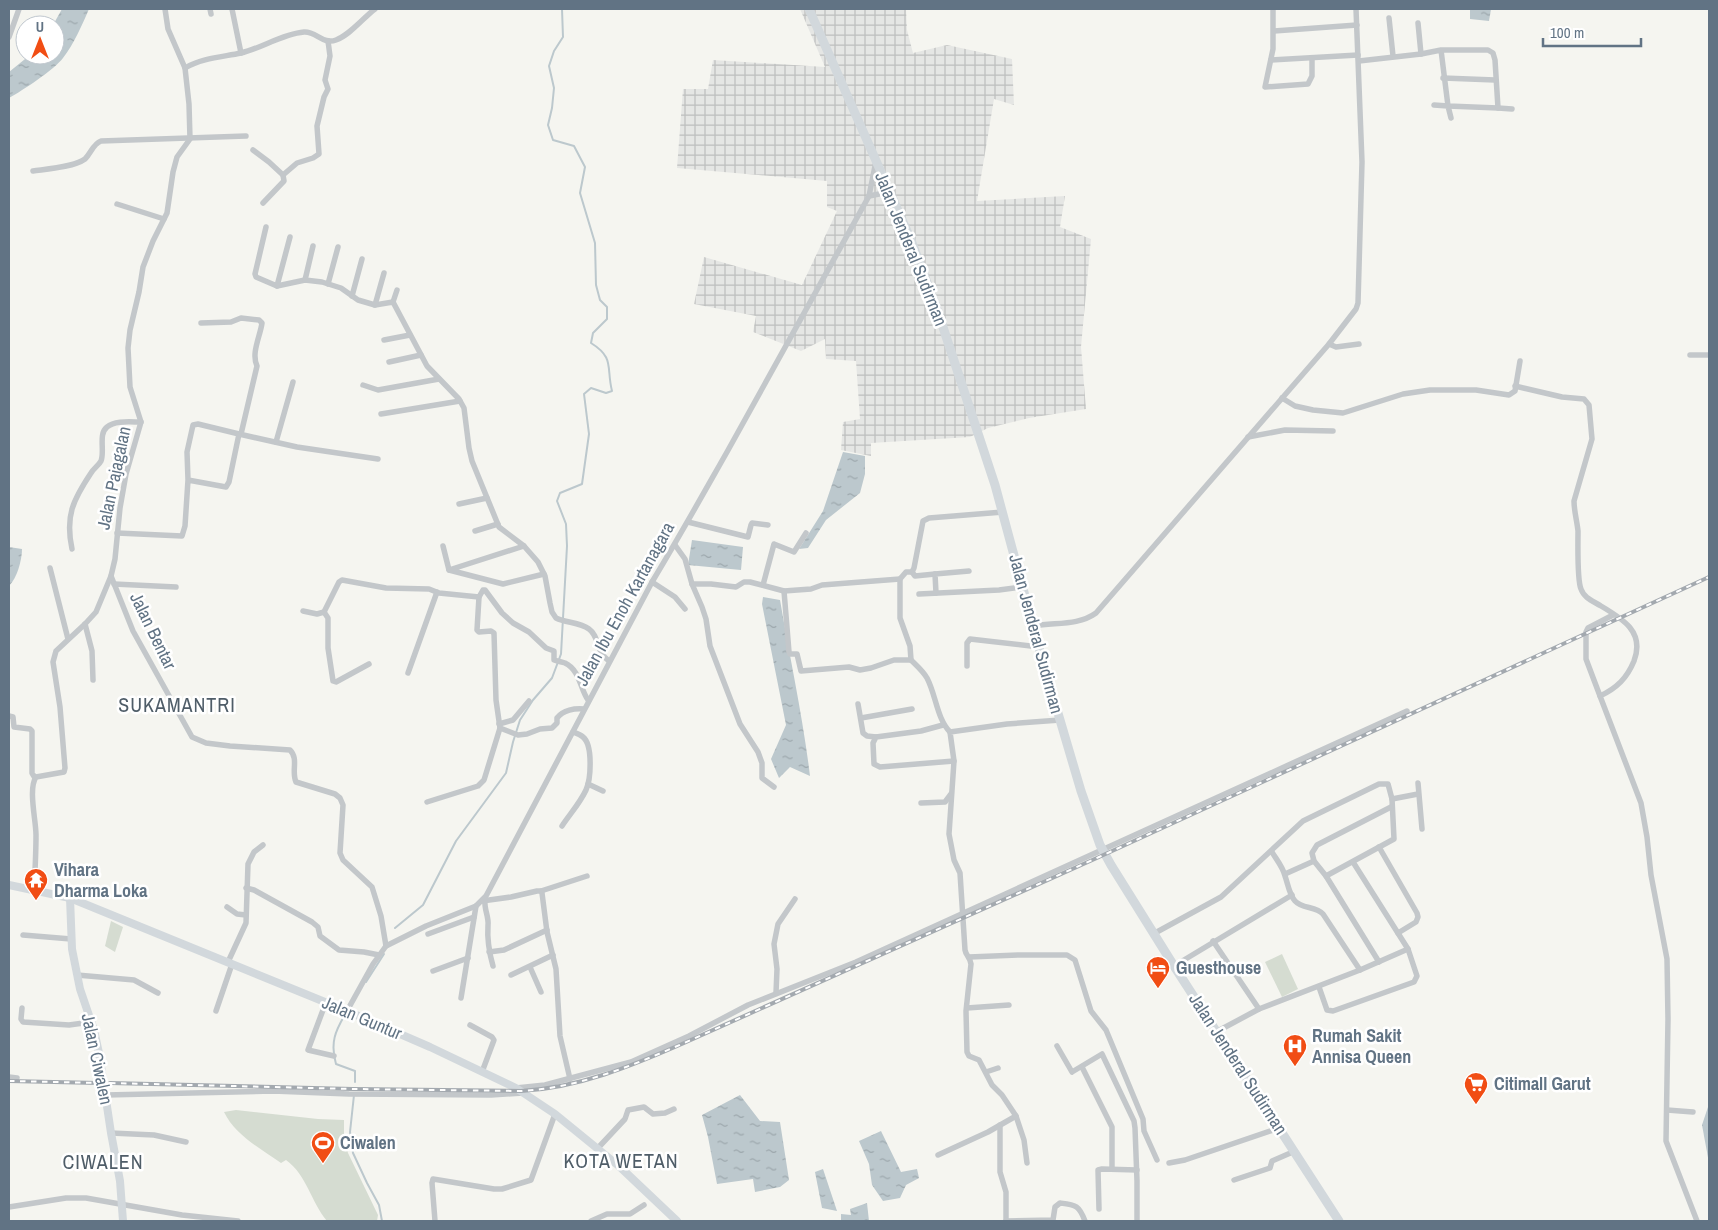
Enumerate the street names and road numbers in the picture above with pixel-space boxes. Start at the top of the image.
street label: Jalan Jenderal Sudirman [869,168,954,330]
street label: Jalan Pajagalan [90,424,137,532]
street label: Jalan Ibu Enoh Kartanagara [569,517,680,690]
street label: Jalan Jenderal Sudirman [1003,551,1070,716]
street label: Jalan Bentar [124,588,183,674]
street label: Jalan Jenderal Sudirman [1183,988,1294,1139]
street label: Jalan Guntur [318,990,406,1046]
street label: Jalan Ciwalen [76,1011,119,1107]

